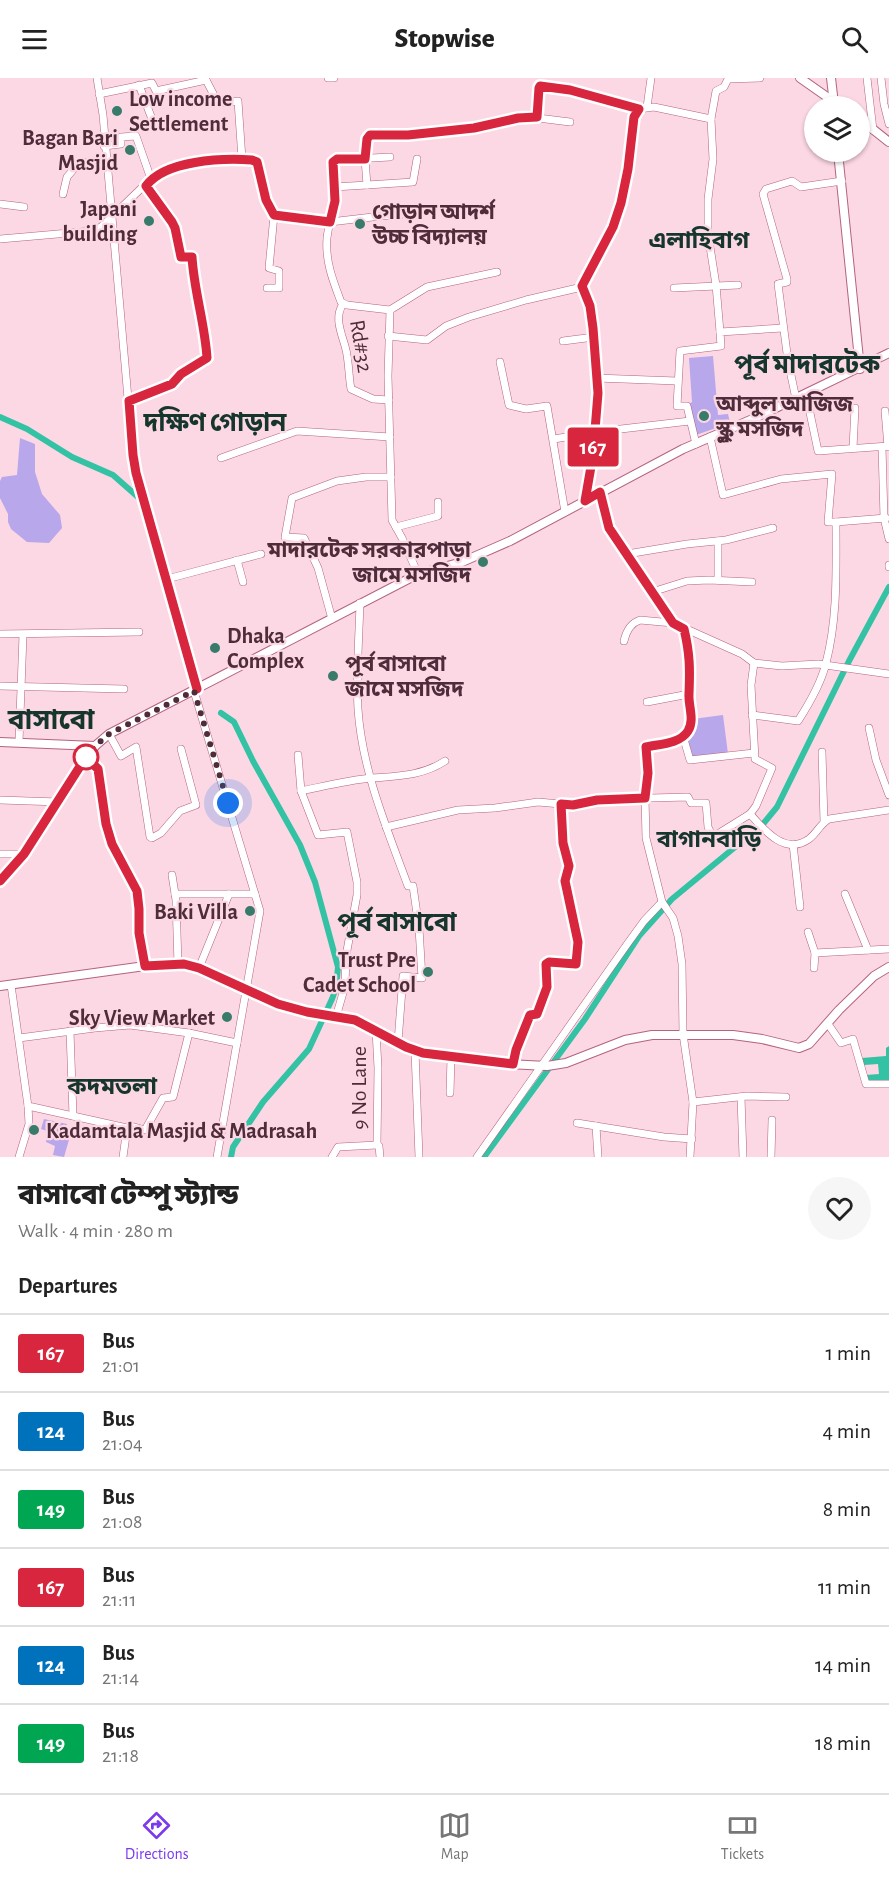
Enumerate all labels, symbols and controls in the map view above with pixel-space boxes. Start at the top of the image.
icon: menu [18,23,51,56]
icon: search [838,23,871,56]
text: Stopwise [394,25,495,52]
place label: Low income Settlement [129,88,232,135]
map controls [804,96,870,162]
button: layers [804,96,870,162]
marker: Low income Settlement [110,104,124,118]
place label: Bagan Bari Masjid [22,127,118,175]
marker: Bagan Bari Masjid [123,143,137,157]
place label: Japani building [63,198,138,245]
place label: গোড়ান আদর্শ উচ্চ বিদ্যালয় [371,198,496,248]
marker: Japani building [142,214,156,228]
marker: গোড়ান আদর্শ উচ্চ বিদ্যালয় [353,217,367,231]
district label: এলাহিবাগ [649,226,750,253]
street label: Rd#32 [346,318,376,374]
district label: পূর্ব মাদারটেক [734,348,881,381]
place label: আব্দুল আজিজ স্কুল মসজিদ [715,391,854,444]
district label: দক্ষিণ গোড়ান [142,406,287,436]
marker: আব্দুল আজিজ স্কুল মসজিদ [697,409,711,423]
line badge: 167 [558,428,628,466]
text: 167 [580,437,606,458]
place label: মাদারটেক সরকারপাড়া জামে মসজিদ [266,537,472,586]
marker: মাদারটেক সরকারপাড়া জামে মসজিদ [476,555,490,569]
place label: Dhaka Complex [227,625,304,672]
marker: Dhaka Complex [208,641,222,655]
place label: পূর্ব বাসাবো জামে মসজিদ [344,650,464,700]
marker: পূর্ব বাসাবো জামে মসজিদ [326,669,340,683]
district label: বাসাবো [7,707,95,735]
unlabelled marker [73,744,99,770]
your location [213,788,243,818]
district label: বাগানবাড়ি [656,825,762,852]
place label: Baki Villa [154,901,238,923]
marker: Baki Villa [243,904,257,918]
district label: পূর্ব বাসাবো [337,906,457,939]
place label: Trust Pre Cadet School [303,949,416,996]
marker: Trust Pre Cadet School [421,965,435,979]
place label: Sky View Market [69,1007,216,1030]
marker: Sky View Market [220,1010,234,1024]
street label: 9 No Lane [348,1046,370,1130]
district label: কদমতলা [66,1075,158,1099]
place label: Kadamtala Masjid & Madrasah [46,1120,317,1143]
marker: Kadamtala Masjid & Madrasah [27,1123,41,1137]
button: heart [808,1177,871,1240]
text: বাসাবো টেম্পু স্ট্যান্ড [18,1182,238,1210]
text: Walk · 4 min · 280 m [18,1221,173,1241]
text: Departures [18,1275,118,1297]
text: Bus [102,1330,135,1352]
text: 1 min [826,1342,871,1364]
text: 167 [38,1343,64,1364]
text: 21:01 [102,1356,140,1376]
text: Bus [102,1408,135,1430]
text: 4 min [823,1420,871,1442]
text: 124 [37,1421,65,1442]
text: 21:04 [102,1434,143,1454]
text: Bus [102,1486,135,1508]
text: 8 min [823,1498,871,1520]
text: 149 [37,1499,65,1520]
text: 21:08 [102,1512,143,1532]
text: Bus [102,1564,135,1586]
text: 11 min [818,1576,871,1598]
text: 167 [38,1577,64,1598]
text: 21:11 [102,1590,136,1610]
text: Bus [102,1642,135,1664]
text: 14 min [815,1654,871,1676]
text: 124 [37,1655,65,1676]
text: 21:14 [102,1668,139,1688]
text: Bus [102,1720,135,1742]
text: 18 min [815,1732,871,1754]
text: 149 [37,1733,65,1754]
text: 21:18 [102,1746,139,1766]
tab: Directions [125,1809,189,1864]
tab: Map [438,1809,471,1864]
tab: Tickets [721,1809,764,1864]

